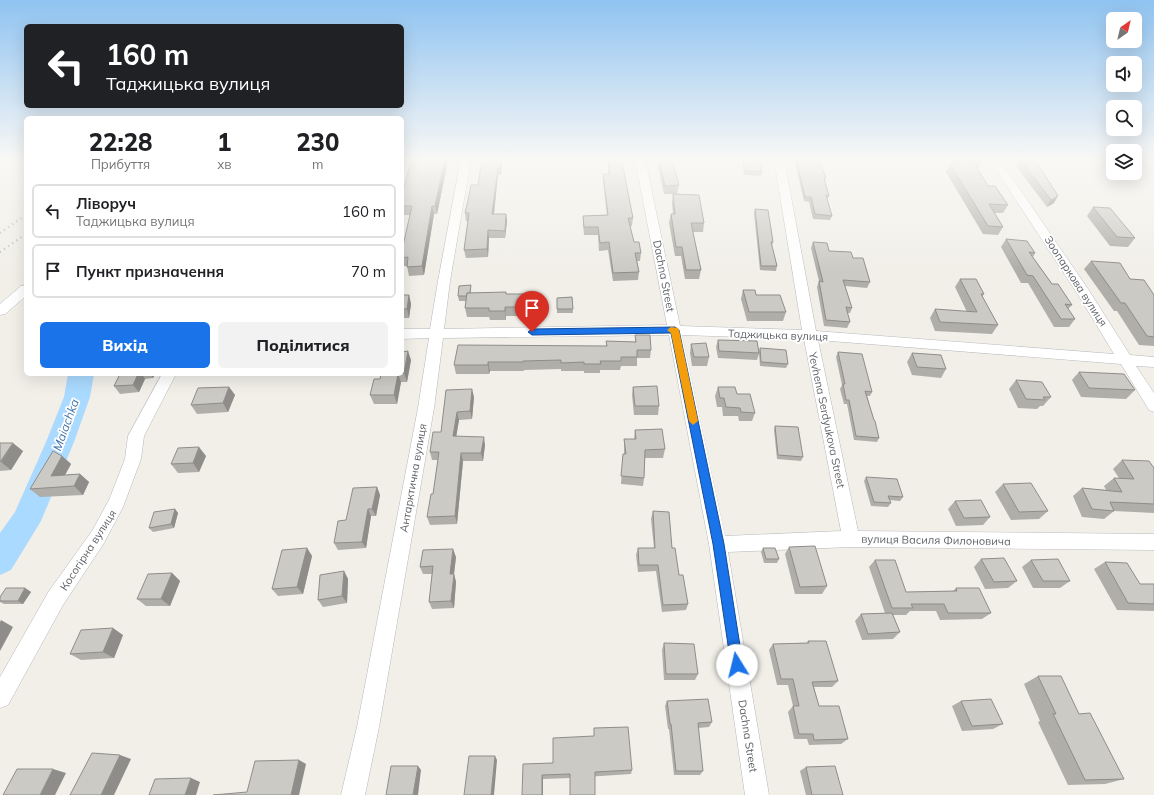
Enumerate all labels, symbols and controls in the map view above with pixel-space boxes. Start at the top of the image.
north arrow [1106,12,1142,48]
map controls [1106,12,1142,180]
text: 160 m [106,37,189,72]
icon: left [40,40,92,92]
button: sound [1106,56,1142,92]
text: Таджицька вулиця [106,72,270,95]
button: search [1106,100,1142,136]
text: 22:28 [89,127,152,157]
text: 1 [217,127,232,157]
text: 230 [296,127,339,157]
button: layers [1106,144,1142,180]
text: Прибуття [91,156,150,172]
text: хв [217,156,231,172]
text: m [312,156,323,172]
text: Ліворуч [76,194,136,213]
icon: left [42,200,64,222]
text: 160 m [342,202,386,221]
text: Таджицька вулиця [76,213,195,229]
street label: Зоопаркова вулиця [1041,233,1111,329]
street label: Dachna Street [650,239,678,313]
icon: arrive [42,260,64,282]
text: Пункт призначення [76,262,224,281]
text: 70 m [351,262,386,281]
pin [515,291,549,332]
icon: arrive [521,297,543,319]
button: Вихід [40,322,210,368]
button: Поділитися [218,322,388,368]
street label: Таджицька вулиця [728,326,828,344]
street label: Yevhena Serdyukova Street [806,350,848,489]
water label: Maiachka [49,397,82,453]
street label: Антарктична вулиця [397,422,429,534]
street label: Косогірна вулиця [57,507,119,593]
street label: вулиця Василя Филоновича [861,532,1011,548]
position arrow [716,644,758,686]
street label: Dachna Street [735,699,761,773]

